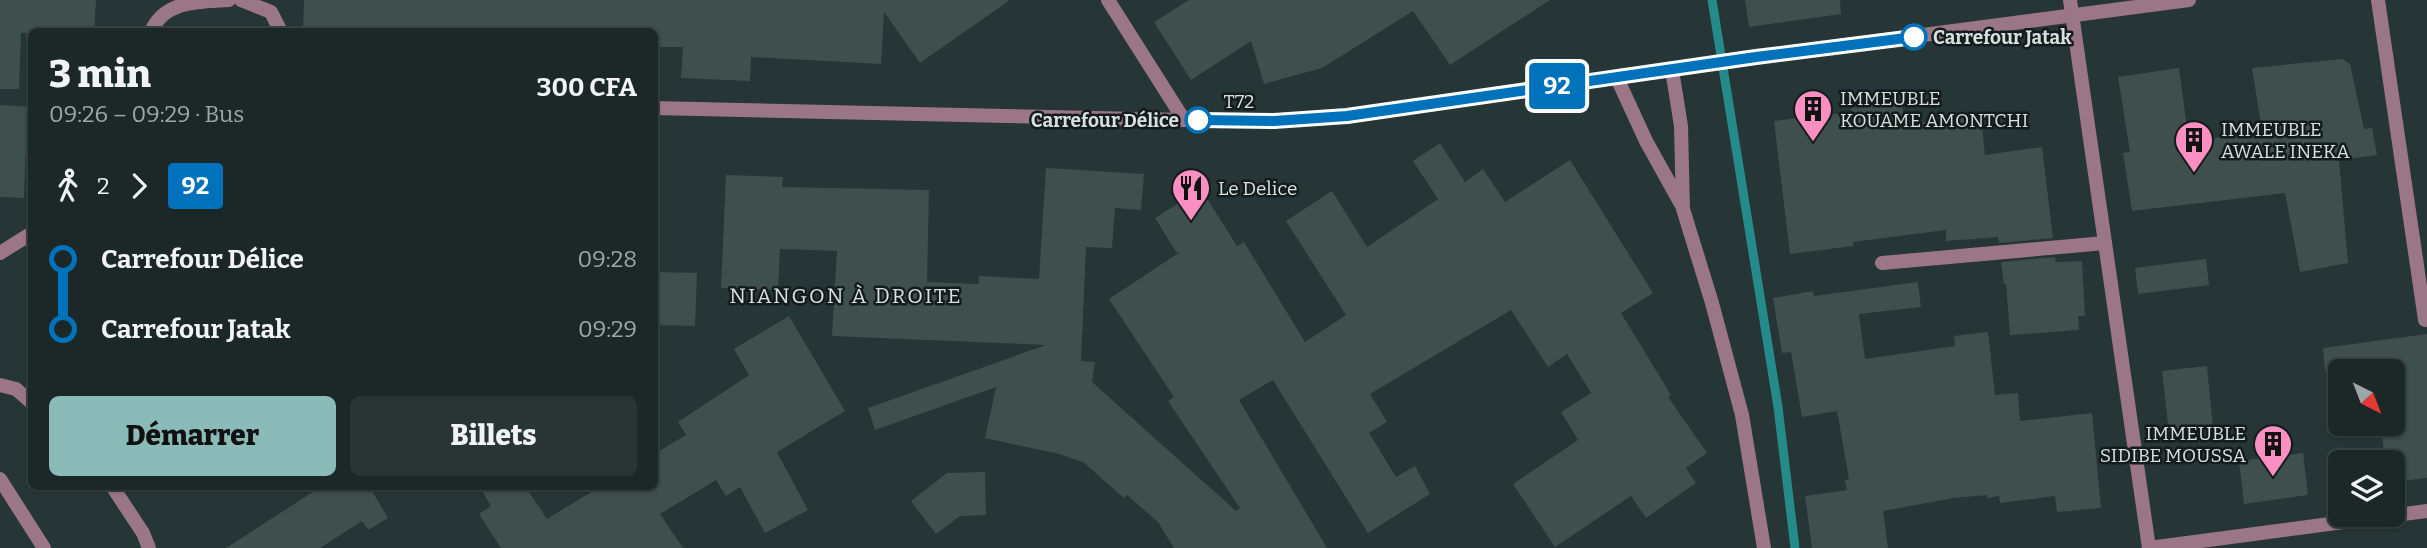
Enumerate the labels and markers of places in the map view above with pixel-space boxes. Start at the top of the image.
marker: Carrefour Jatak [1901,24,1927,50]
place label: Carrefour Jatak [1933,26,2072,49]
place label: IMMEUBLE KOUAME AMONTCHI [1840,87,2028,132]
building icon: IMMEUBLE KOUAME AMONTCHI [1792,88,1834,143]
marker: Carrefour Délice [1185,107,1211,133]
place label: Carrefour Délice [1031,109,1179,132]
place label: IMMEUBLE AWALE INEKA [2221,118,2350,163]
building icon: IMMEUBLE AWALE INEKA [2173,119,2215,174]
restaurant icon: Le Delice [1170,167,1212,222]
place label: Le Delice [1218,177,1297,200]
place label: IMMEUBLE SIDIBE MOUSSA [2100,422,2247,467]
building icon: IMMEUBLE SIDIBE MOUSSA [2252,423,2294,478]

